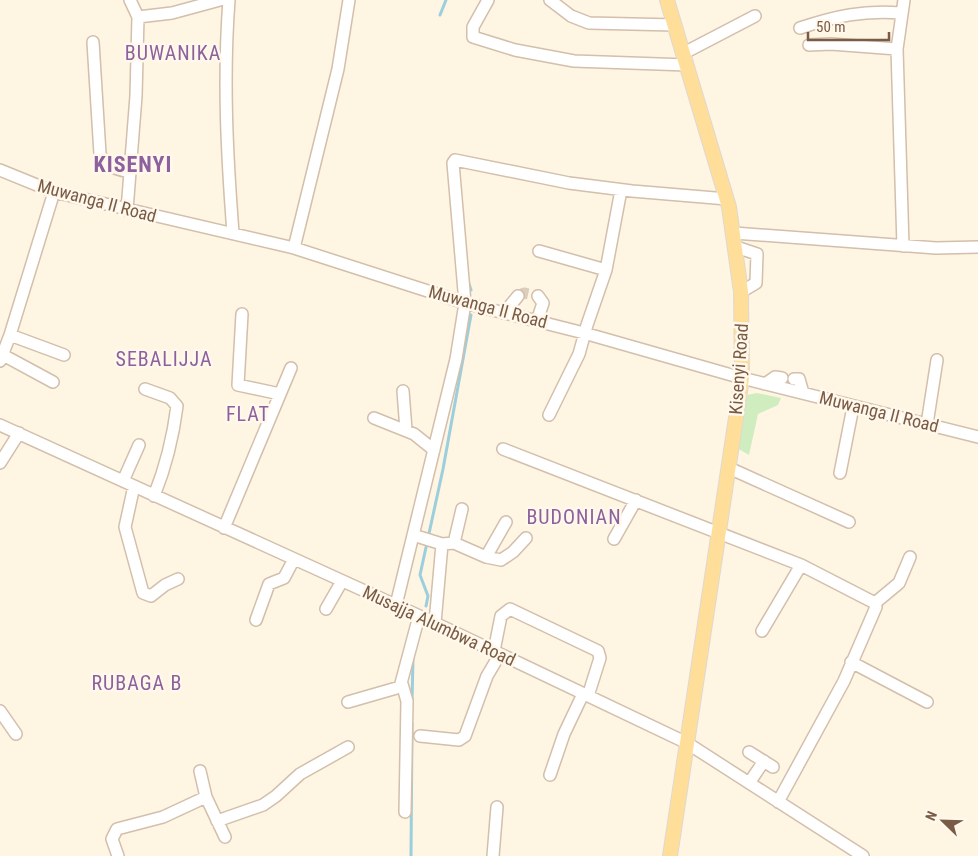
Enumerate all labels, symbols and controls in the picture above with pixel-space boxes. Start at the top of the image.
scale bar [808,10,889,42]
text: 50 m [816,18,846,36]
district label: BUWANIKA [125,41,221,65]
district label: KISENYI [94,152,172,177]
street label: Muwanga II Road [35,175,159,226]
street label: Muwanga II Road [426,281,550,332]
street label: Kisenyi Road [725,323,752,415]
district label: SEBALIJJA [116,347,212,371]
street label: Muwanga II Road [817,387,941,436]
district label: FLAT [226,402,270,426]
district label: BUDONIAN [526,505,622,529]
street label: Musajja Alumbwa Road [359,581,519,670]
district label: RUBAGA B [91,671,183,695]
north arrow [918,796,968,846]
text: N [922,809,940,823]

